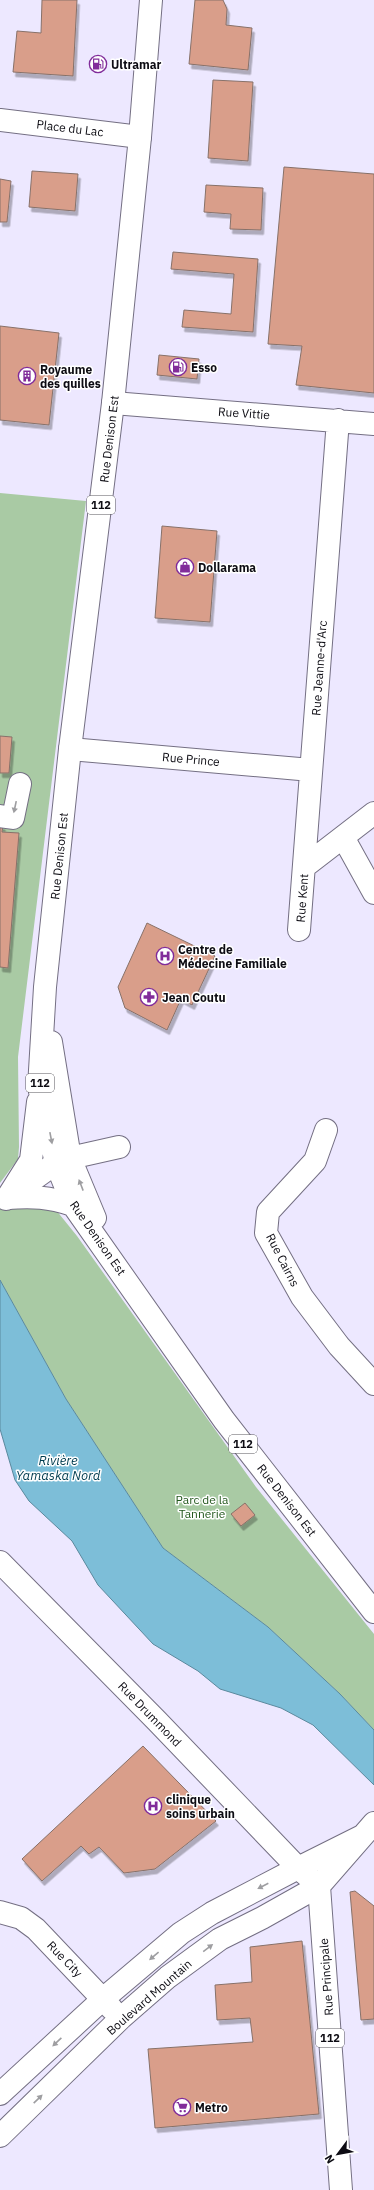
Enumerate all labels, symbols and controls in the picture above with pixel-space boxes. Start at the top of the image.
fuel station icon: Ultramar [88,54,108,74]
place label: Ultramar [111,57,162,72]
street label: Place du Lac [36,116,104,140]
fuel station icon: Esso [168,357,188,377]
place label: Esso [191,360,217,375]
place label: Royaume des quilles [40,362,101,391]
building icon: Royaume des quilles [17,366,37,386]
street label: Rue Denison Est [96,395,122,483]
street label: Rue Vittie [217,404,271,422]
road number: 112 [87,496,115,514]
shop icon: Dollarama [175,557,195,577]
place label: Dollarama [198,560,256,575]
street label: Rue Jeanne-d'Arc [308,620,330,716]
street label: Rue Prince [162,749,221,769]
one-way arrow [12,801,18,813]
street label: Rue Denison Est [47,812,71,900]
street label: Rue Kent [293,873,311,923]
place label: Centre de Médecine Familiale [178,942,287,971]
hospital icon: Centre de Médecine Familiale [155,946,175,966]
pharmacy icon: Jean Coutu [139,987,159,1007]
place label: Jean Coutu [162,990,226,1005]
road number: 112 [26,1074,54,1092]
one-way arrow [48,1131,54,1144]
one-way arrow [77,1178,83,1190]
street label: Rue Denison Est [67,1198,129,1278]
street label: Rue Cairns [263,1231,303,1289]
road number: 112 [229,1435,257,1453]
water label: Rivière Yamaska Nord [16,1452,101,1484]
street label: Rue Denison Est [254,1461,320,1539]
park label: Parc de la Tannerie [176,1492,229,1521]
street label: Rue Drummond [115,1678,185,1750]
place label: clinique soins urbain [166,1792,235,1821]
hospital icon: clinique soins urbain [143,1796,163,1816]
one-way arrow [257,1883,269,1889]
street label: Rue Principale [316,1937,336,2016]
street label: Rue City [44,1938,86,1980]
one-way arrow [202,1943,213,1952]
one-way arrow [149,1951,159,1960]
street label: Boulevard Mountain [103,1956,195,2038]
road number: 112 [316,2029,344,2047]
one-way arrow [51,2037,62,2046]
one-way arrow [33,2095,42,2104]
supermarket icon: Metro [172,2097,192,2117]
place label: Metro [195,2100,228,2115]
north arrow [318,2134,358,2174]
text: N [321,2152,338,2166]

